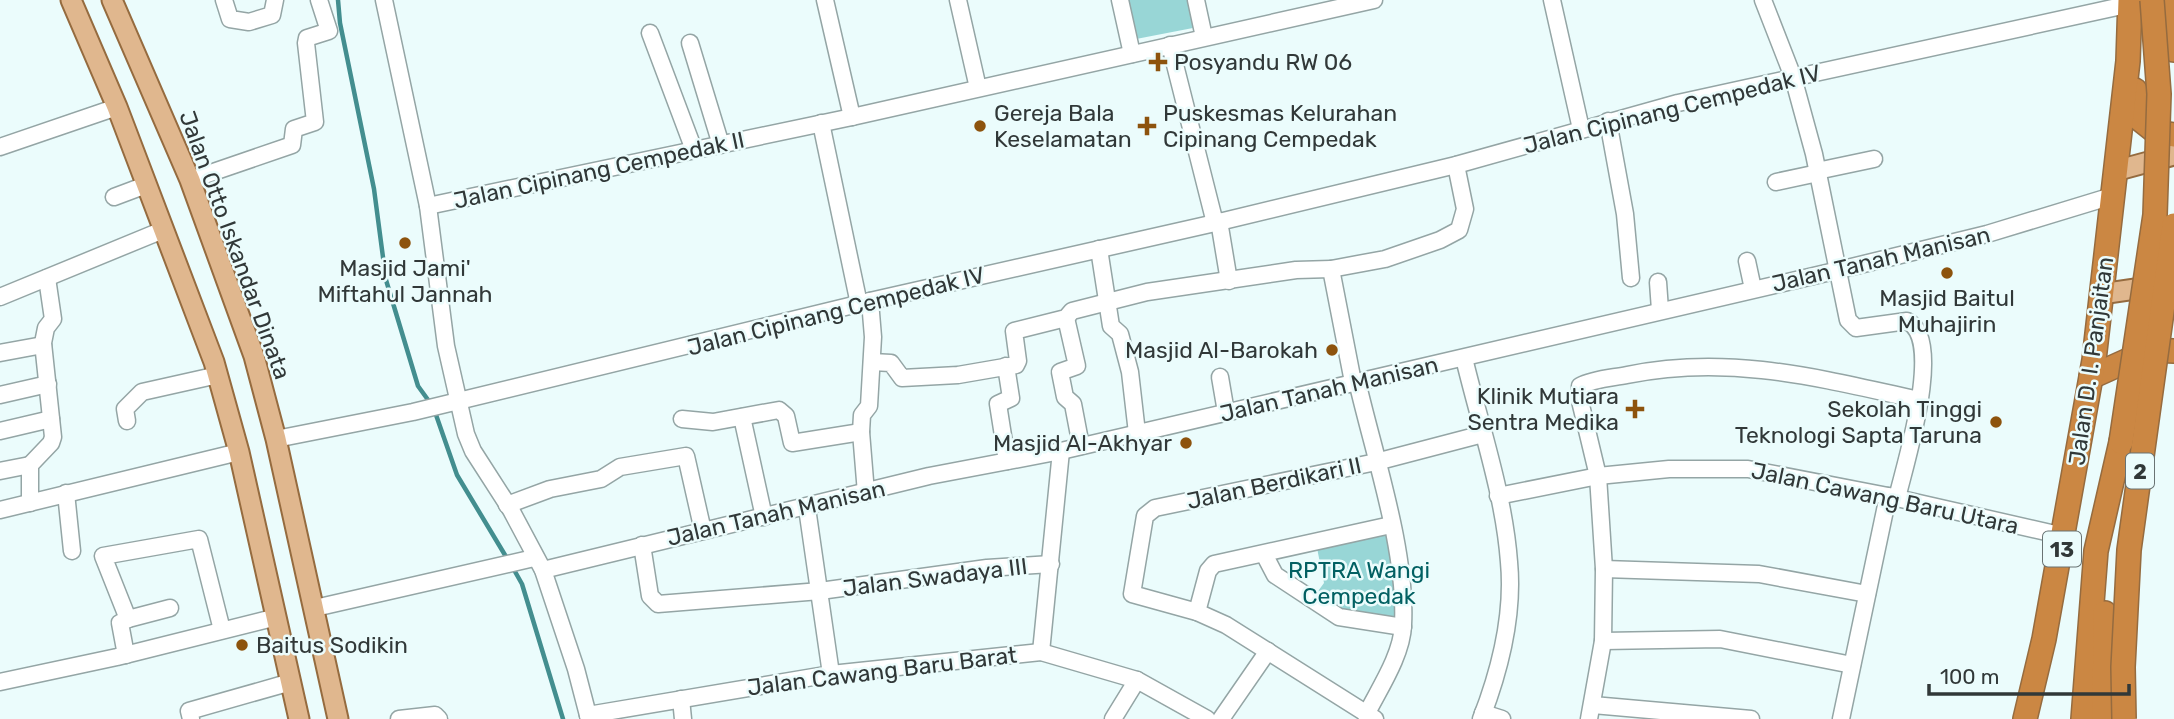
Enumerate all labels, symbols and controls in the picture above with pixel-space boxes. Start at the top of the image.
place label: Posyandu RW 06 [1174,48,1352,76]
marker: Posyandu RW 06 [1148,52,1168,72]
street label: Jalan Cipinang Cempedak IV [1520,58,1824,160]
place label: Gereja Bala Keselamatan [994,99,1132,153]
place label: Puskesmas Kelurahan Cipinang Cempedak [1163,99,1397,153]
street label: Jalan Otto Iskandar Dinata [173,107,297,383]
marker: Puskesmas Kelurahan Cipinang Cempedak [1137,116,1157,136]
marker: Gereja Bala Keselamatan [972,118,988,134]
street label: Jalan Cipinang Cempedak II [451,125,747,215]
street label: Jalan Tanah Manisan [1769,220,1993,298]
marker: Masjid Jami' Miftahul Jannah [397,235,413,251]
place label: Masjid Jami' Miftahul Jannah [317,254,493,308]
street label: Jalan D. I. Panjaitan [2062,255,2120,467]
street label: Jalan Cipinang Cempedak IV [684,260,988,362]
marker: Masjid Baitul Muhajirin [1939,265,1955,281]
place label: Masjid Baitul Muhajirin [1879,284,2015,338]
place label: Masjid Al-Barokah [1125,336,1318,364]
marker: Masjid Al-Barokah [1324,342,1340,358]
street label: Jalan Tanah Manisan [1217,350,1441,428]
place label: Klinik Mutiara Sentra Medika [1467,382,1619,436]
place label: Sekolah Tinggi Teknologi Sapta Taruna [1735,395,1982,449]
marker: Klinik Mutiara Sentra Medika [1625,399,1645,419]
marker: Sekolah Tinggi Teknologi Sapta Taruna [1988,414,2004,430]
place label: Masjid Al-Akhyar [993,429,1172,457]
marker: Masjid Al-Akhyar [1178,435,1194,451]
street label: Jalan Berdikari II [1184,451,1364,515]
road number: 2 [2126,454,2154,489]
street label: Jalan Cawang Baru Utara [1749,456,2021,540]
street label: Jalan Tanah Manisan [664,474,888,552]
road number: 13 [2043,532,2081,566]
street label: Jalan Swadaya III [841,552,1029,602]
park label: RPTRA Wangi Cempedak [1288,556,1430,610]
place label: Baitus Sodikin [256,631,408,659]
marker: Baitus Sodikin [234,637,250,653]
street label: Jalan Cawang Baru Barat [746,641,1018,701]
scale bar [1929,652,2128,696]
text: 100 m [1940,664,1999,689]

